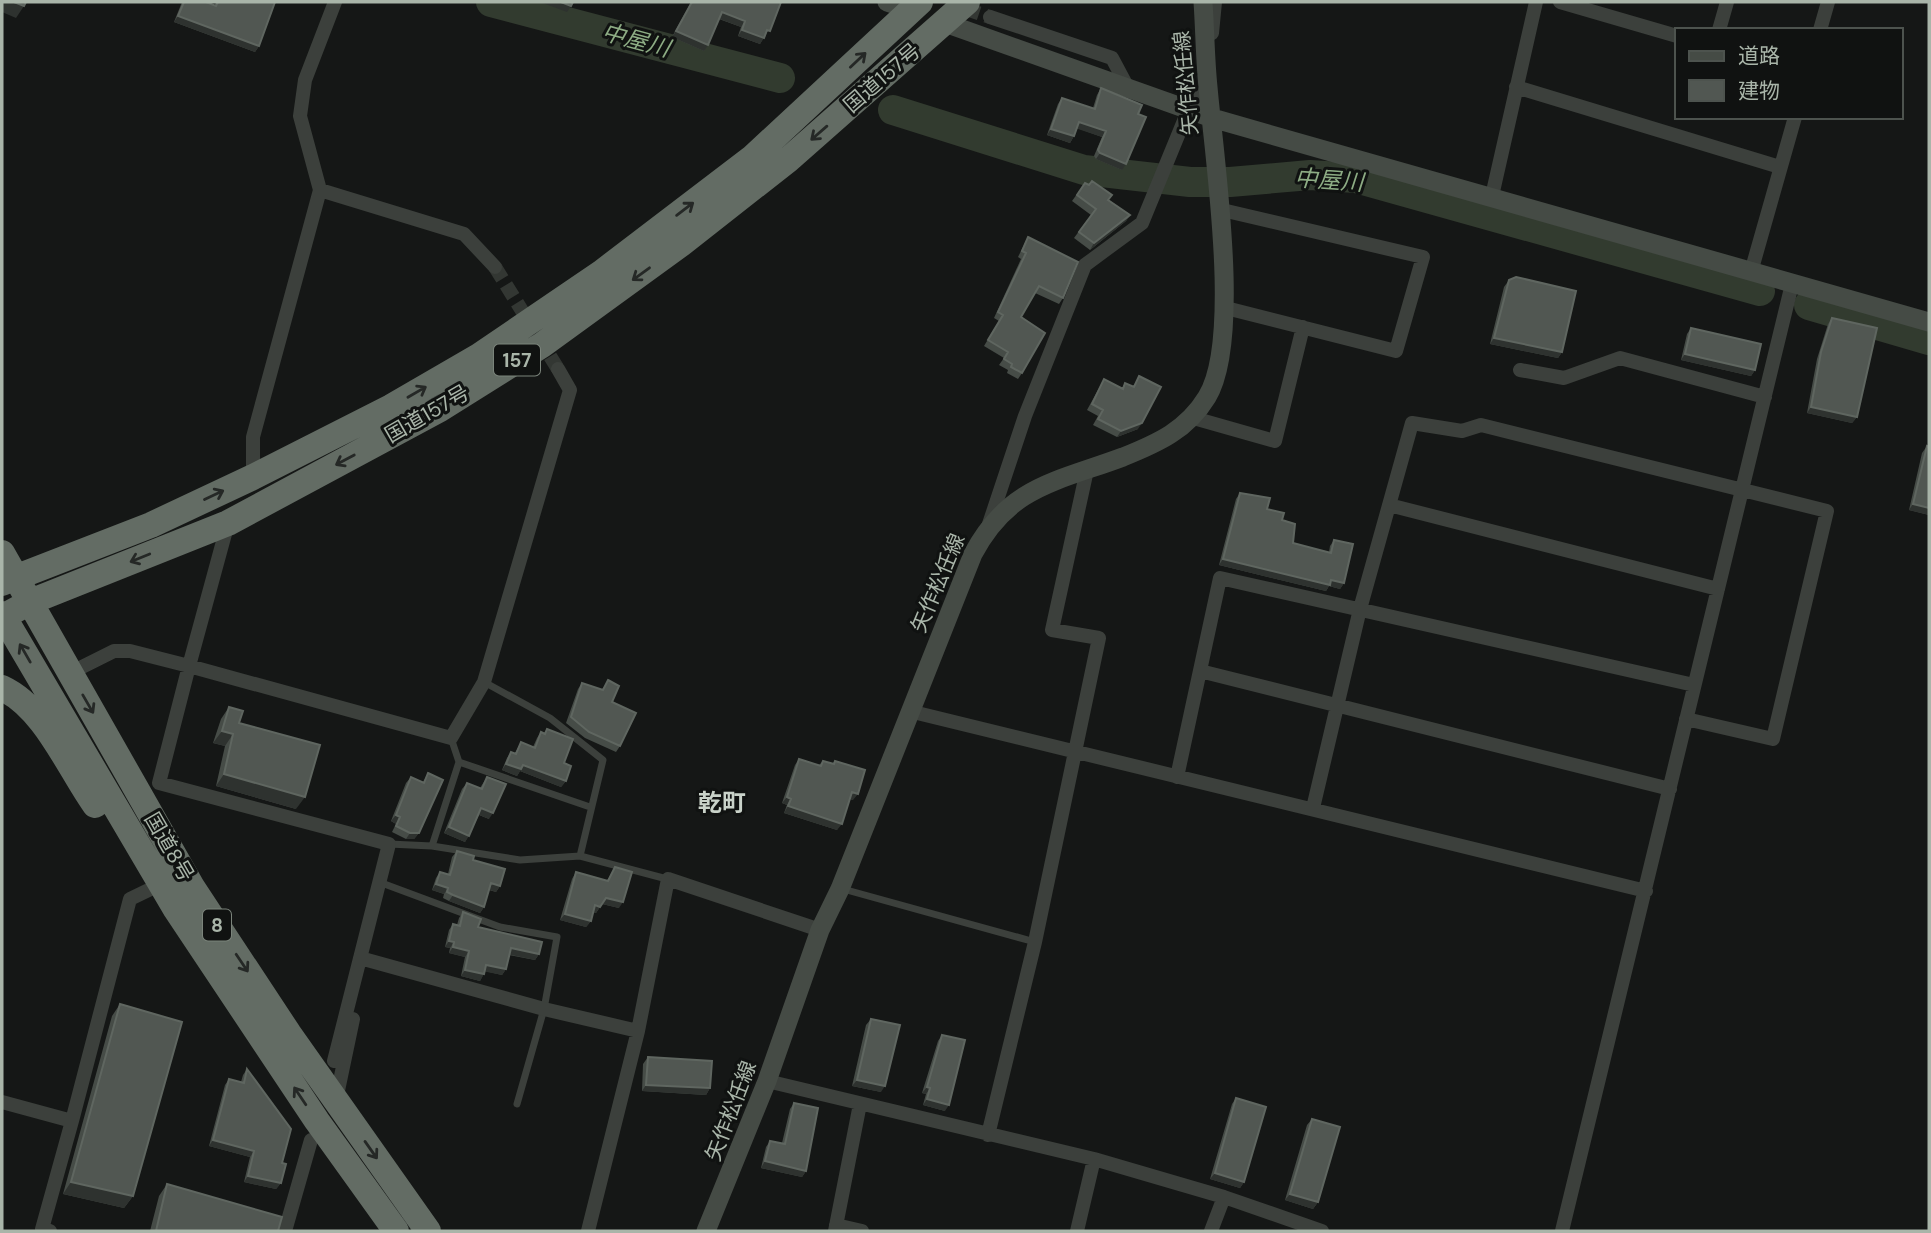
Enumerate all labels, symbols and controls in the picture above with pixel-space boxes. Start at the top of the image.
water label: 中屋川 [599,17,676,64]
legend [1675,28,1903,119]
street label: 矢作松任線 [1167,29,1205,137]
street label: 国道157号 [838,37,926,119]
text: 道路 [1738,42,1780,70]
one-way arrow [849,52,866,69]
text: 建物 [1738,77,1780,105]
one-way arrow [811,125,829,141]
water label: 中屋川 [1294,163,1367,198]
one-way arrow [676,201,694,216]
one-way arrow [632,266,651,281]
road number: 157 [494,344,540,376]
street label: 国道157号 [380,379,474,449]
one-way arrow [406,385,426,399]
one-way arrow [335,454,356,467]
one-way arrow [203,488,224,501]
street label: 矢作松任線 [905,529,971,637]
one-way arrow [130,553,152,566]
one-way arrow [17,643,31,663]
one-way arrow [81,694,95,714]
district label: 乾町 [698,787,746,818]
street label: 国道8号 [138,807,200,887]
road number: 8 [203,909,231,940]
one-way arrow [235,953,249,972]
street label: 矢作松任線 [699,1057,763,1165]
one-way arrow [293,1087,307,1106]
one-way arrow [364,1140,378,1159]

